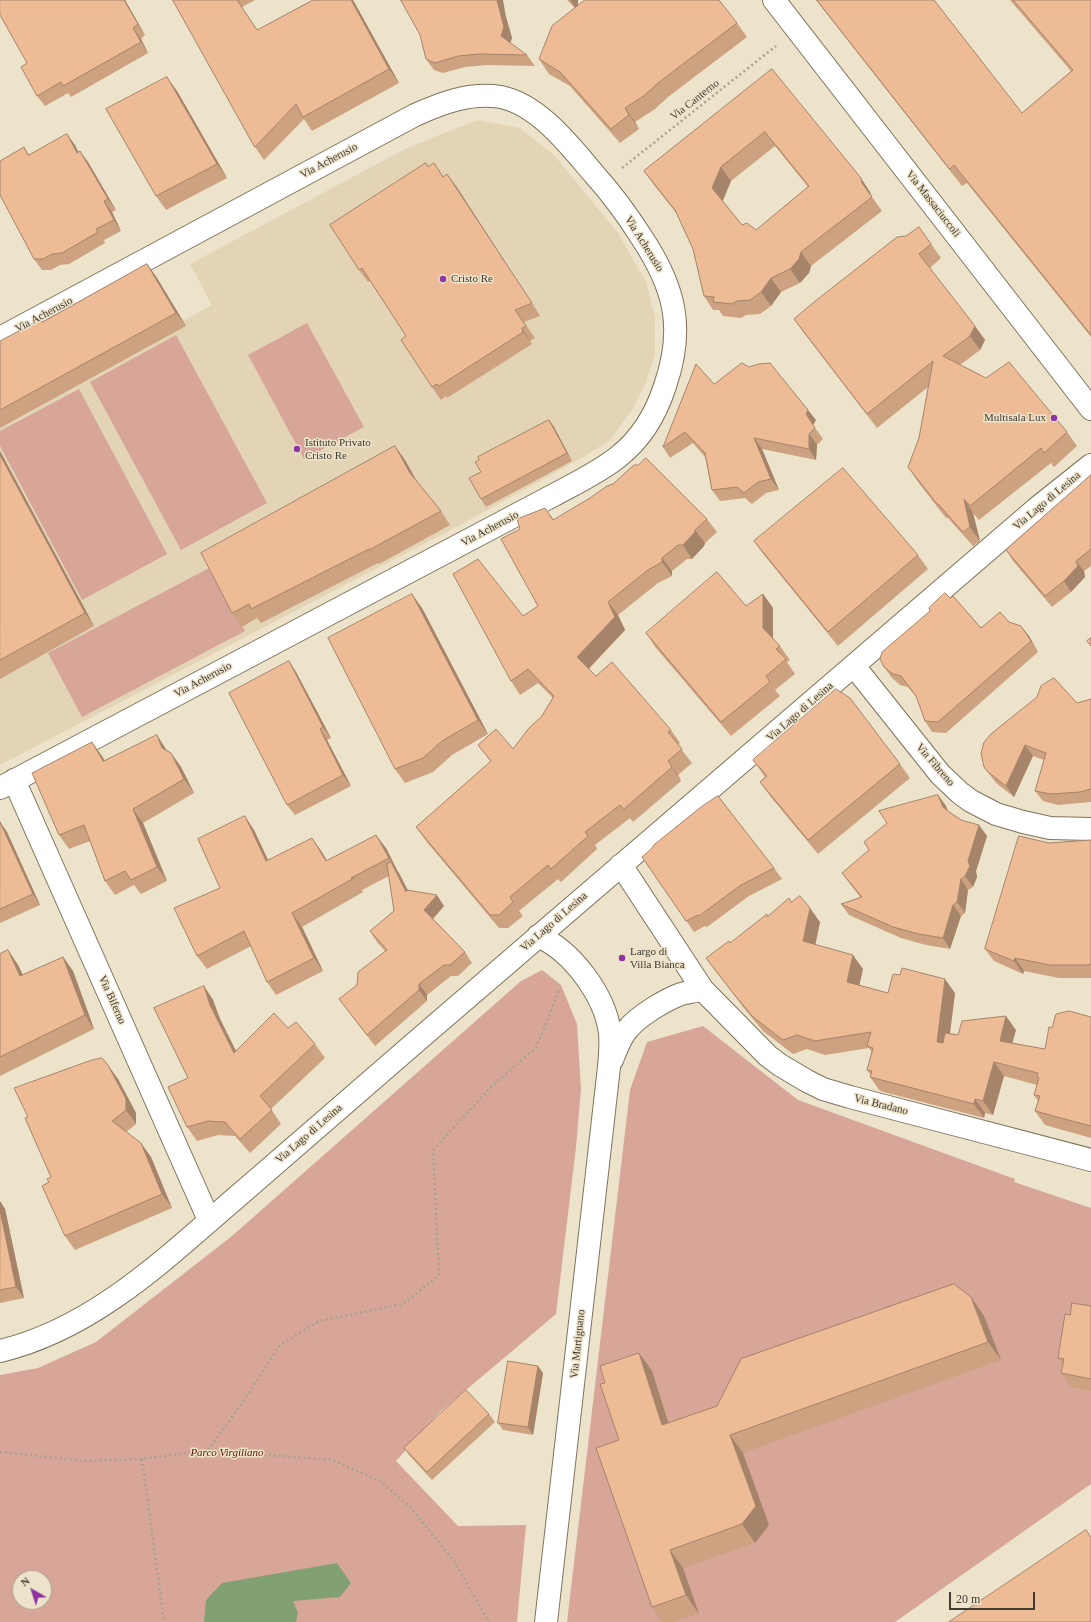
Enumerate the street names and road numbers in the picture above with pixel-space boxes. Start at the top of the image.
street label: Via Canterno [668,77,722,123]
street label: Via Acherusio [298,140,360,182]
street label: Via Massaciuccoli [903,168,963,240]
street label: Via Acherusio [622,214,666,274]
street label: Via Acherusio [13,294,75,336]
street label: Via Lago di Lesina [1011,469,1083,533]
street label: Via Acherusio [459,508,521,550]
street label: Via Acherusio [172,659,234,701]
street label: Via Lago di Lesina [764,679,836,745]
street label: Via Fibreno [913,741,957,789]
street label: Via Lago di Lesina [518,889,590,955]
street label: Via Biferno [95,974,129,1026]
street label: Via Bradano [853,1092,909,1118]
street label: Via Lago di Lesina [273,1101,345,1167]
street label: Via Martignano [568,1309,588,1379]

